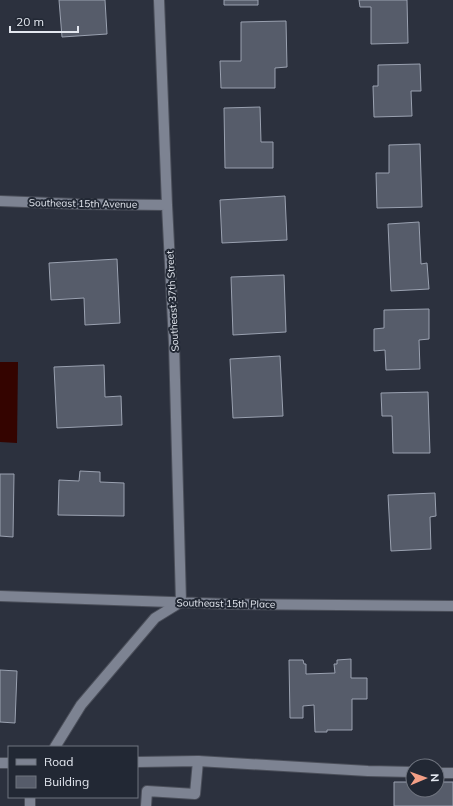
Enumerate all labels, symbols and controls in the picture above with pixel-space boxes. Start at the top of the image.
scale bar [10,8,78,34]
text: 20 m [16,14,44,29]
street label: Southeast 15th Avenue [29,196,137,211]
street label: Southeast 37th Street [163,250,182,352]
street label: Southeast 15th Place [177,596,275,611]
legend [8,746,138,798]
text: Road [44,754,73,769]
north arrow [405,758,445,798]
text: N [428,773,442,782]
text: Building [44,774,89,789]

